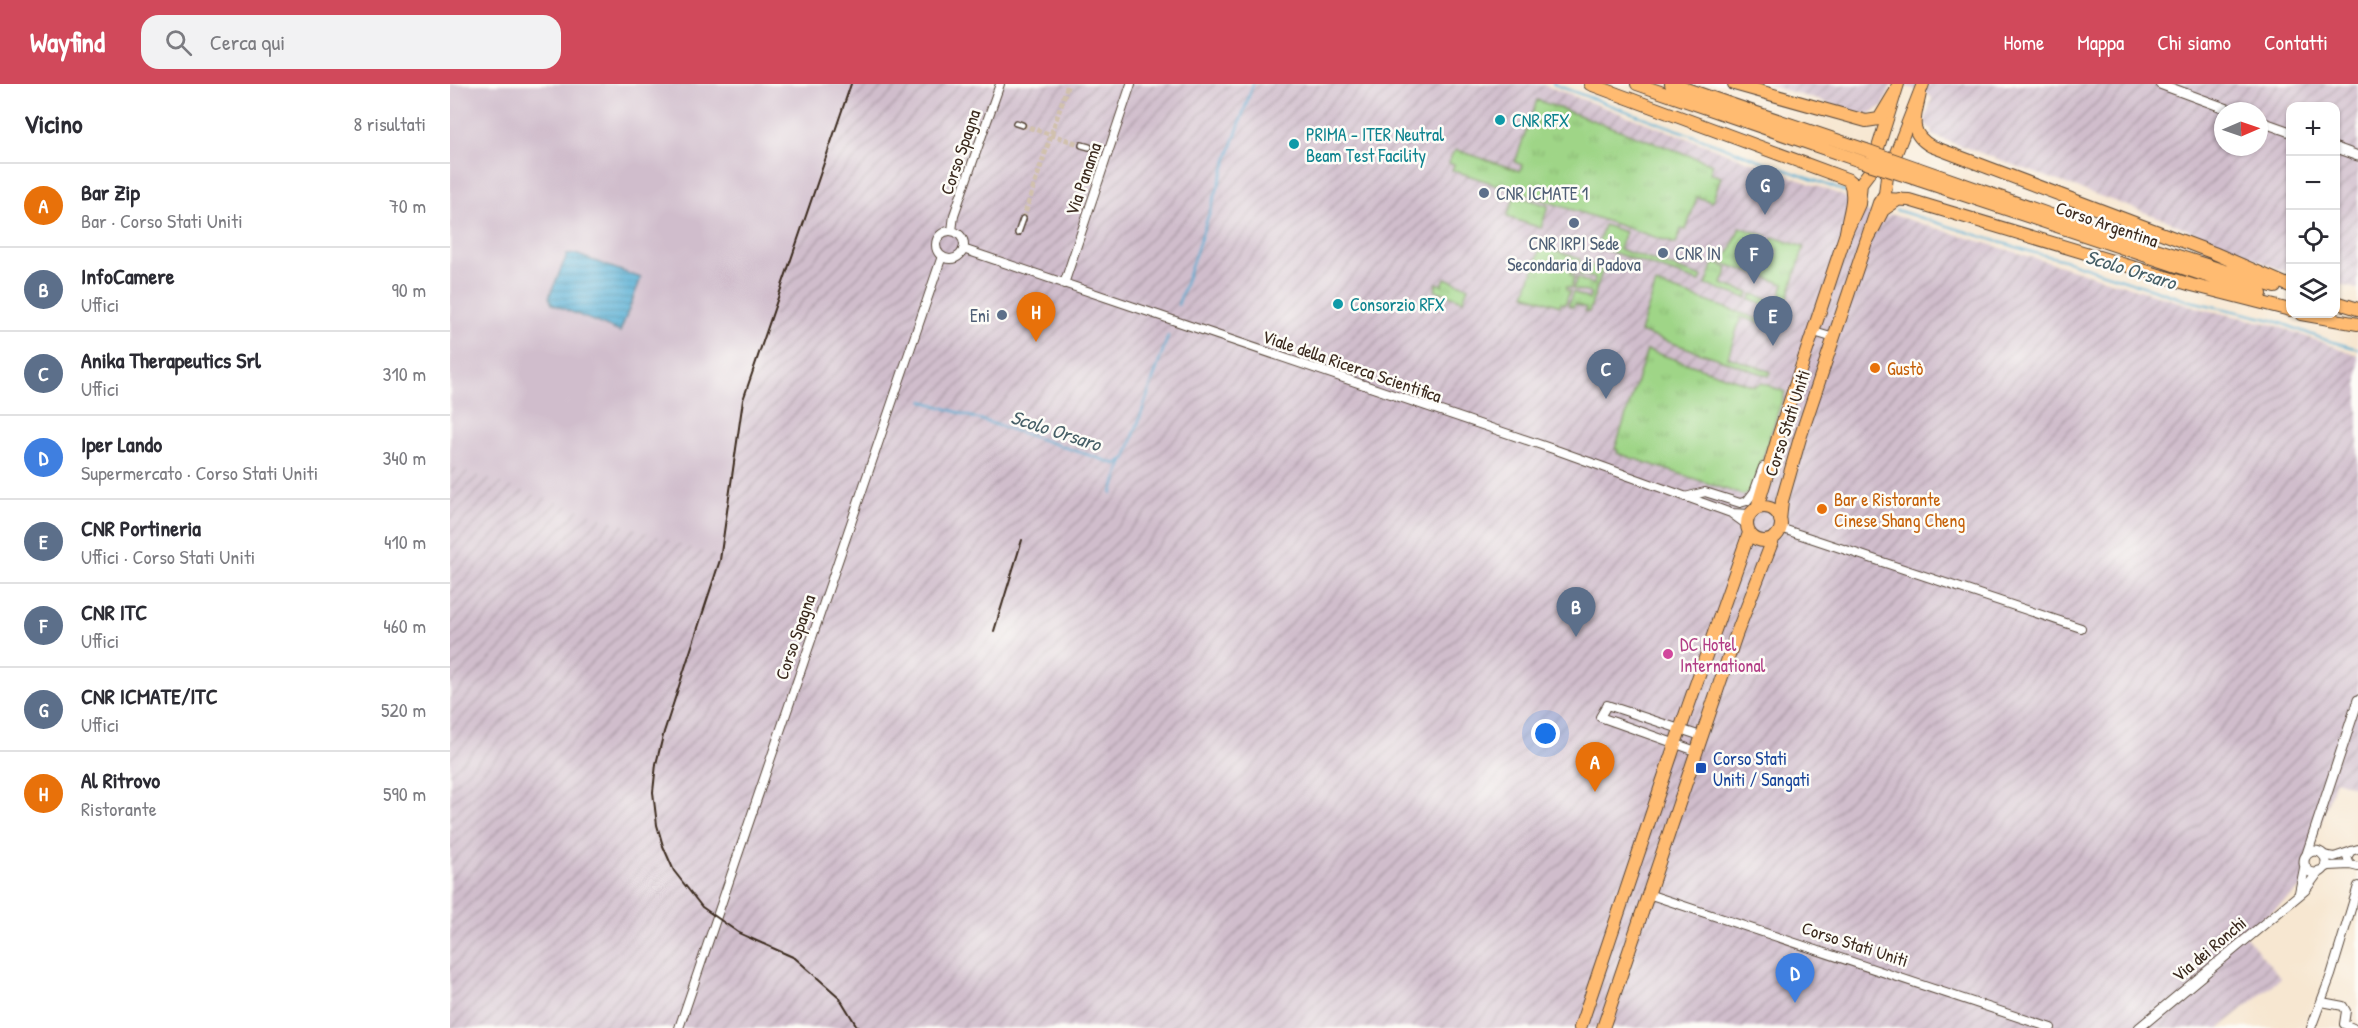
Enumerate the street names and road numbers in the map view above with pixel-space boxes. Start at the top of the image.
street label: Corso Spagna [934,106,986,198]
street label: Via Panama [1059,139,1107,219]
street label: Corso Argentina [2052,195,2162,253]
street label: Viale della Ricerca Scientifica [1259,324,1445,408]
street label: Corso Stati Uniti [1758,367,1816,479]
street label: Corso Spagna [769,591,821,683]
street label: Via dei Ronchi [2167,911,2251,987]
street label: Corso Stati Uniti [1799,915,1911,973]

